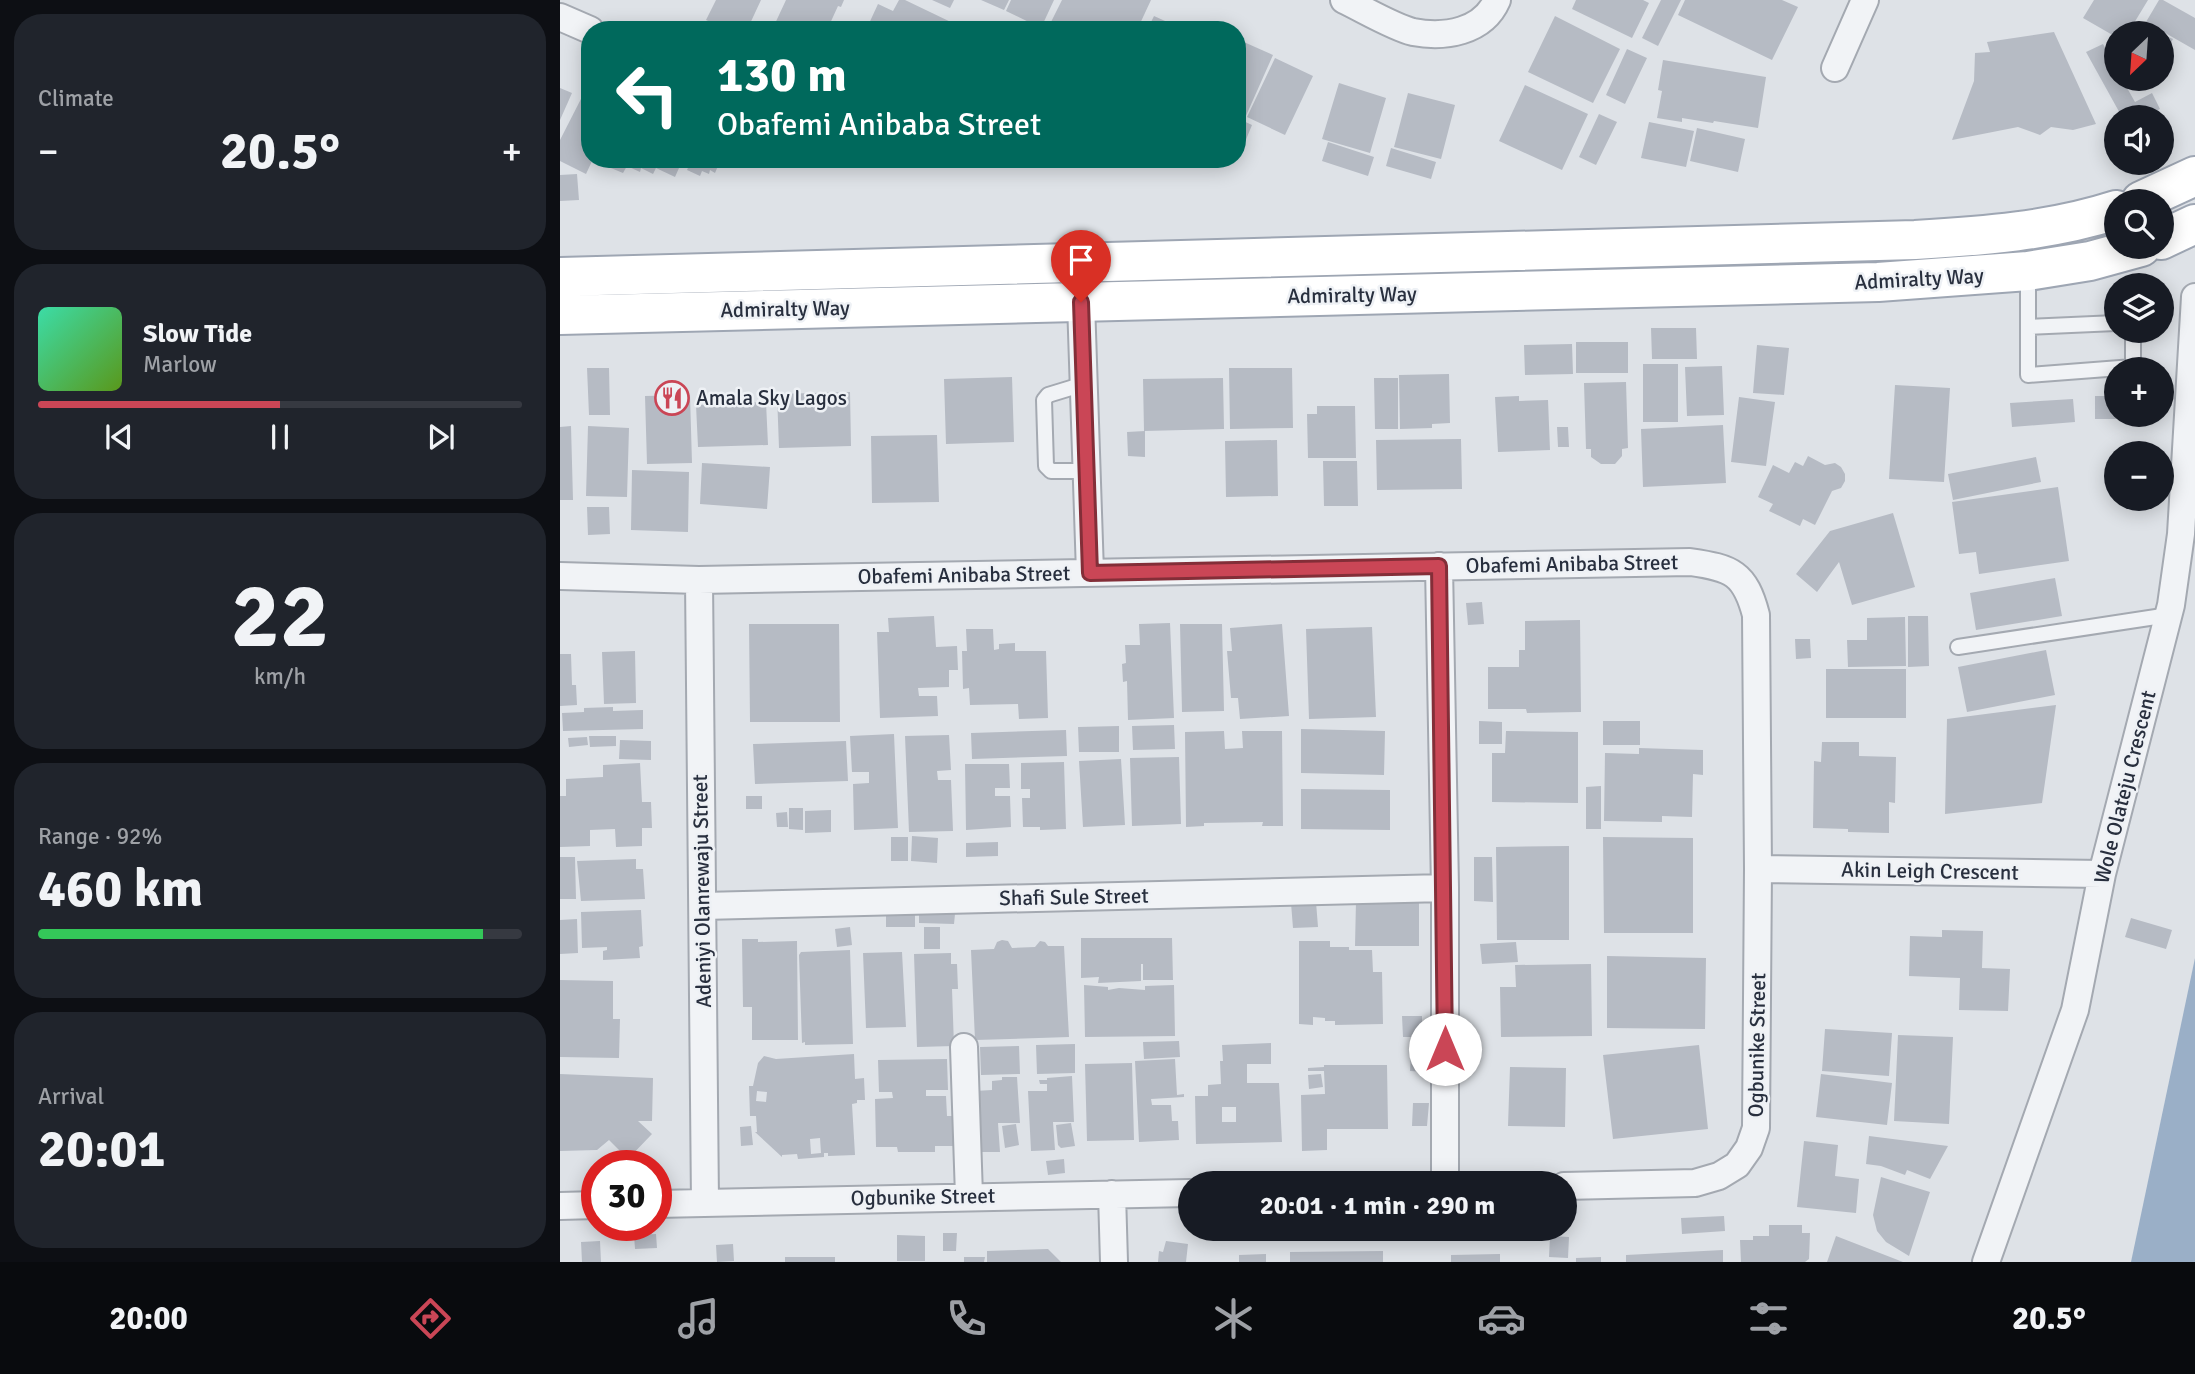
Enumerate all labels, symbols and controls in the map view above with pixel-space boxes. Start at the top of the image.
north arrow [2104,21,2174,91]
map controls [2104,21,2174,511]
text: 130 m [717,45,847,105]
icon: left [602,49,693,140]
text: Climate [38,84,114,113]
text: Obafemi Anibaba Street [717,105,1041,144]
button: sound [2104,105,2174,175]
text: 20.5° [220,119,340,183]
text: − [38,128,59,175]
text: + [501,128,522,175]
button: search [2104,189,2174,259]
pin [1051,230,1111,302]
icon: arrive [1062,241,1100,279]
street label: Admiralty Way [1854,263,1984,295]
button: layers [2104,273,2174,343]
street label: Admiralty Way [1287,281,1417,309]
street label: Admiralty Way [720,295,850,323]
text: Slow Tide [143,318,252,350]
text: Marlow [143,350,217,379]
button: + [2104,357,2174,427]
restaurant icon: Amala Sky Lagos [653,379,691,417]
place label: Amala Sky Lagos [696,385,847,411]
icon: previous [100,418,138,456]
icon: pause [261,418,299,456]
icon: next [422,418,460,456]
button: − [2104,441,2174,511]
street label: Obafemi Anibaba Street [1465,549,1679,579]
text: 22 [231,560,329,673]
street label: Obafemi Anibaba Street [857,560,1071,590]
text: km/h [254,662,306,691]
street label: Wole Olateju Crescent [2088,688,2162,886]
street label: Adeniyi Olanrewaju Street [687,774,717,1008]
text: Range · 92% [38,822,162,851]
street label: Akin Leigh Crescent [1841,856,2019,886]
text: 460 km [38,857,203,921]
street label: Shafi Sule Street [999,883,1149,911]
street label: Ogbunike Street [1743,972,1771,1118]
position arrow [1408,1012,1482,1086]
text: Arrival [38,1082,104,1111]
text: 20:01 [38,1117,166,1181]
speed limit sign: 30 [581,1150,672,1241]
street label: Ogbunike Street [850,1183,996,1211]
text: 20:01 · 1 min · 290 m [1260,1190,1495,1222]
icon: directions [406,1294,455,1343]
icon: music [674,1294,723,1343]
icon: phone [942,1294,991,1343]
icon: climate [1209,1294,1258,1343]
icon: car [1477,1294,1526,1343]
icon: filters [1744,1294,1793,1343]
text: 20:00 [109,1299,188,1338]
text: 20.5° [2012,1299,2086,1338]

